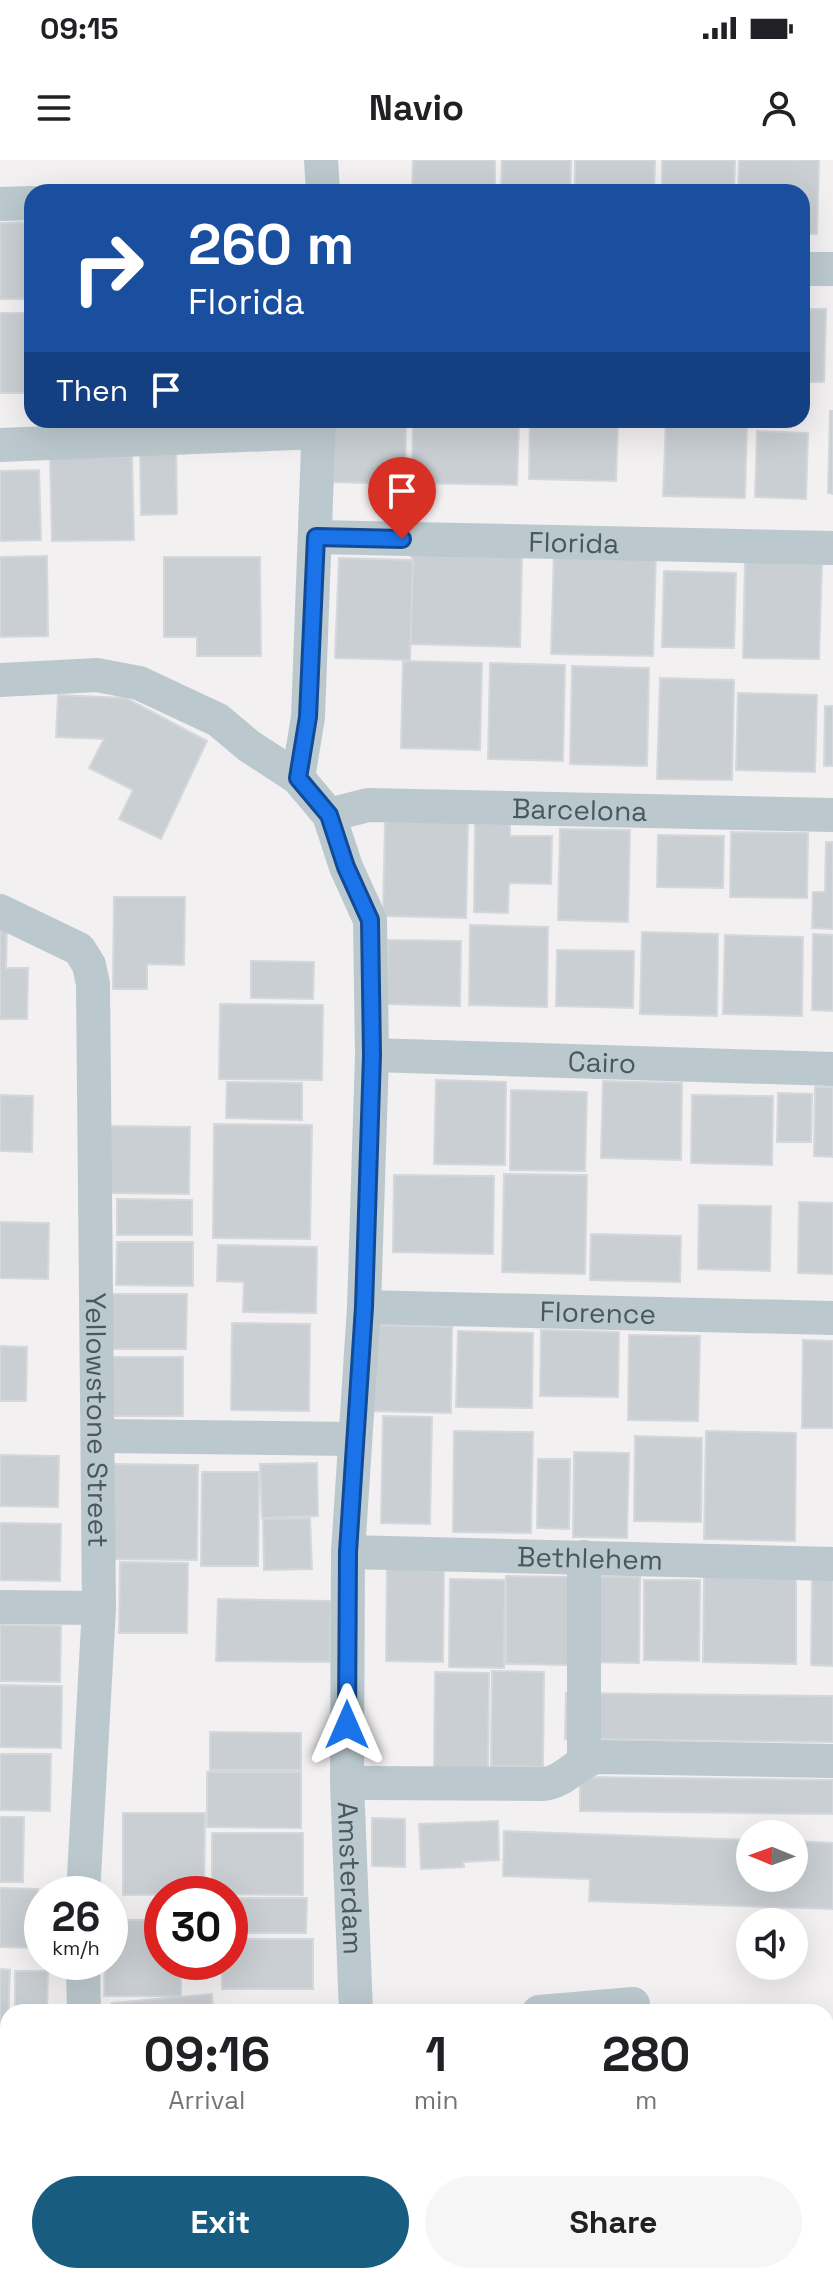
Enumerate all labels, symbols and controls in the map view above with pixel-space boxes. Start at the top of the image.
text: 09:15 [40,9,118,48]
text: Navio [369,85,464,131]
icon: menu [32,86,76,130]
icon: person [757,86,801,130]
text: 260 m [188,209,354,280]
icon: right [56,216,160,320]
text: Florida [188,279,305,325]
icon: arrive [144,368,188,412]
text: Then [56,371,128,410]
pin [368,457,436,539]
icon: arrive [380,469,424,513]
street label: Florida [528,524,620,561]
street label: Barcelona [512,790,648,829]
street label: Cairo [567,1043,637,1081]
street label: Yellowstone Street [78,1292,116,1548]
street label: Florence [539,1293,657,1332]
street label: Bethlehem [517,1538,663,1578]
position arrow [305,1683,389,1767]
street label: Amsterdam [330,1801,372,1955]
north arrow [736,1820,808,1892]
map controls [736,1820,808,1980]
speed limit sign: 30 [144,1876,248,1980]
text: 26 [52,1892,100,1943]
button: sound [736,1908,808,1980]
text: km/h [52,1935,100,1961]
text: 09:16 [144,2024,270,2085]
text: 1 [425,2024,447,2085]
text: 280 [602,2024,690,2085]
text: Arrival [168,2083,245,2117]
text: min [414,2083,458,2117]
text: m [635,2083,657,2117]
button: Exit [32,2176,409,2268]
button: Share [425,2176,802,2268]

